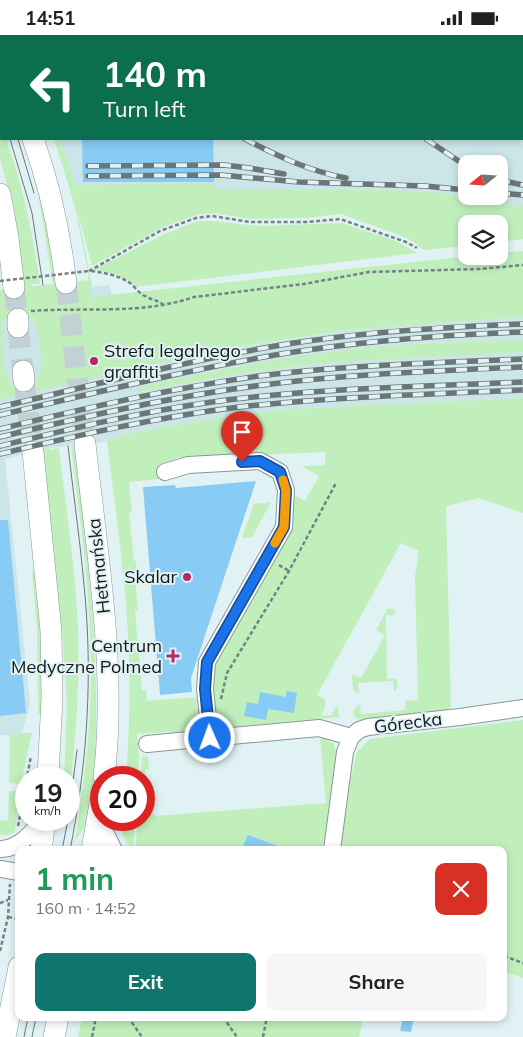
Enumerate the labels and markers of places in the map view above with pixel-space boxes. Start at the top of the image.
place label: Strefa legalnego graffiti [104,339,241,383]
marker: Strefa legalnego graffiti [88,355,100,367]
pin [221,411,263,462]
place label: Skalar [124,565,177,588]
marker: Skalar [181,571,193,583]
place label: Centrum Medyczne Polmed [11,634,162,678]
marker: Centrum Medyczne Polmed [166,649,180,663]

